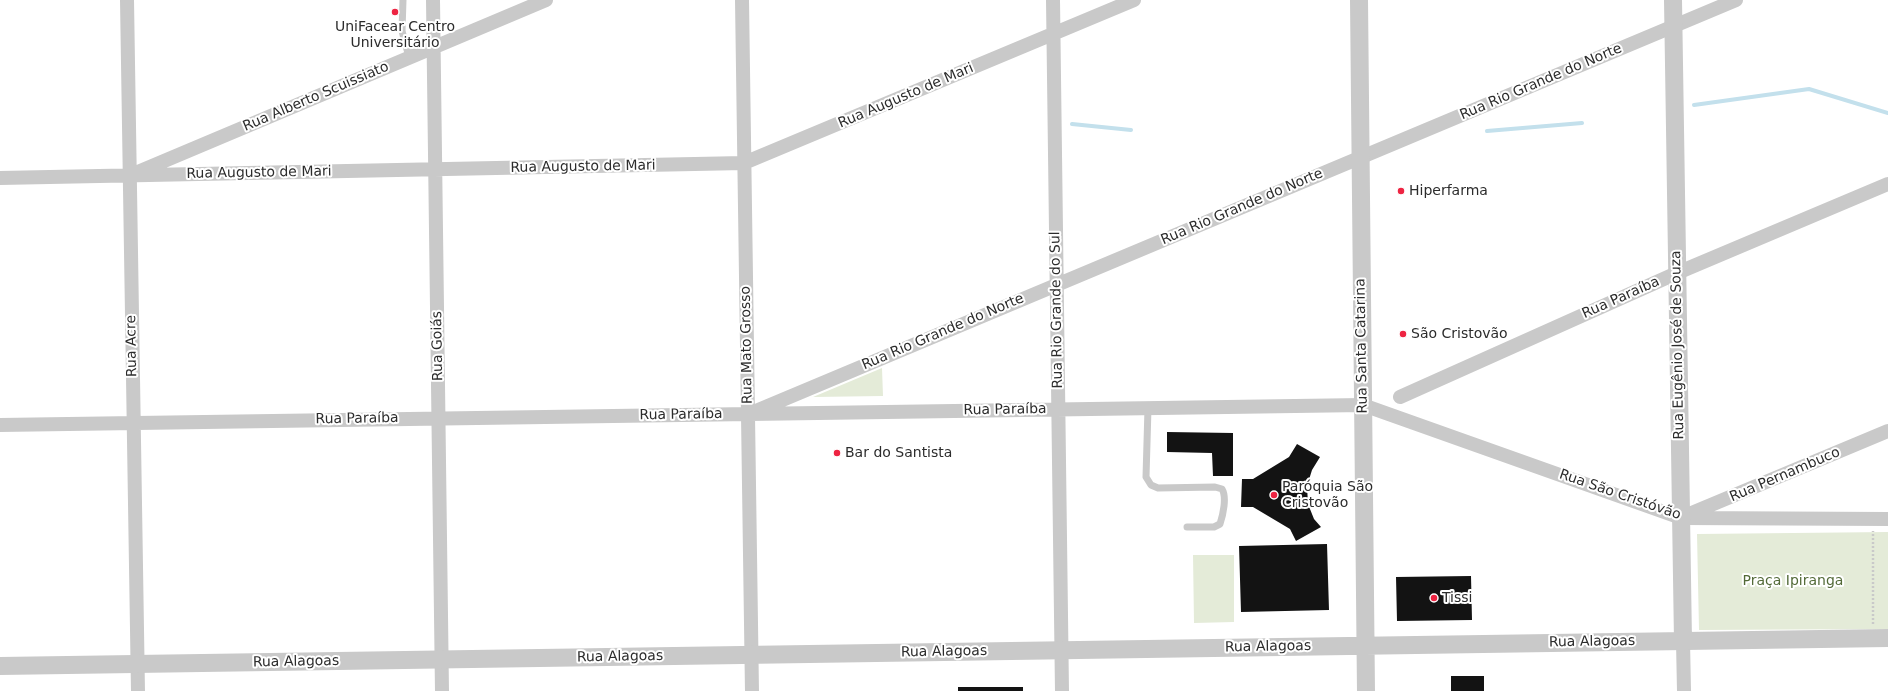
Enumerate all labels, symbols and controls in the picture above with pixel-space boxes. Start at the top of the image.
marker: UniFacear Centro Universitário [390,7,400,17]
place label: UniFacear Centro Universitário [335,19,455,52]
street label: Rua Rio Grande do Norte [1457,40,1625,124]
street label: Rua Alberto Scuissiato [241,59,391,135]
street label: Rua Augusto de Mari [836,60,976,132]
street label: Rua Augusto de Mari [510,157,656,177]
street label: Rua Augusto de Mari [186,163,332,183]
street label: Rua Rio Grande do Norte [1158,165,1326,249]
place label: Hiperfarma [1409,183,1488,199]
marker: Hiperfarma [1396,186,1406,196]
street label: Rua Rio Grande do Sul [1047,231,1067,389]
street label: Rua Eugênio José de Souza [1668,250,1688,440]
street label: Rua Paraíba [1580,273,1662,323]
street label: Rua Santa Catarina [1352,278,1372,414]
street label: Rua Mato Grosso [738,286,756,404]
street label: Rua Rio Grande do Norte [859,290,1027,374]
street label: Rua Goiás [429,311,447,381]
street label: Rua Acre [123,315,141,377]
place label: São Cristovão [1411,326,1508,342]
marker: São Cristovão [1398,329,1408,339]
street label: Rua Paraíba [963,401,1047,419]
street label: Rua Paraíba [639,406,723,424]
street label: Rua Paraíba [315,410,399,428]
street label: Rua Pernambuco [1727,444,1843,506]
place label: Bar do Santista [845,445,952,461]
marker: Bar do Santista [832,448,842,458]
street label: Rua São Cristóvão [1557,466,1683,524]
place label: Paróquia São Cristovão [1282,479,1373,512]
marker: Paróquia São Cristovão [1269,490,1279,500]
park label: Praça Ipiranga [1743,573,1843,589]
place label: Tissi [1442,590,1472,606]
marker: Tissi [1429,593,1439,603]
street label: Rua Alagoas [1549,633,1635,651]
street label: Rua Alagoas [1225,638,1311,656]
street label: Rua Alagoas [901,643,987,661]
street label: Rua Alagoas [577,648,663,666]
street label: Rua Alagoas [253,653,339,671]

